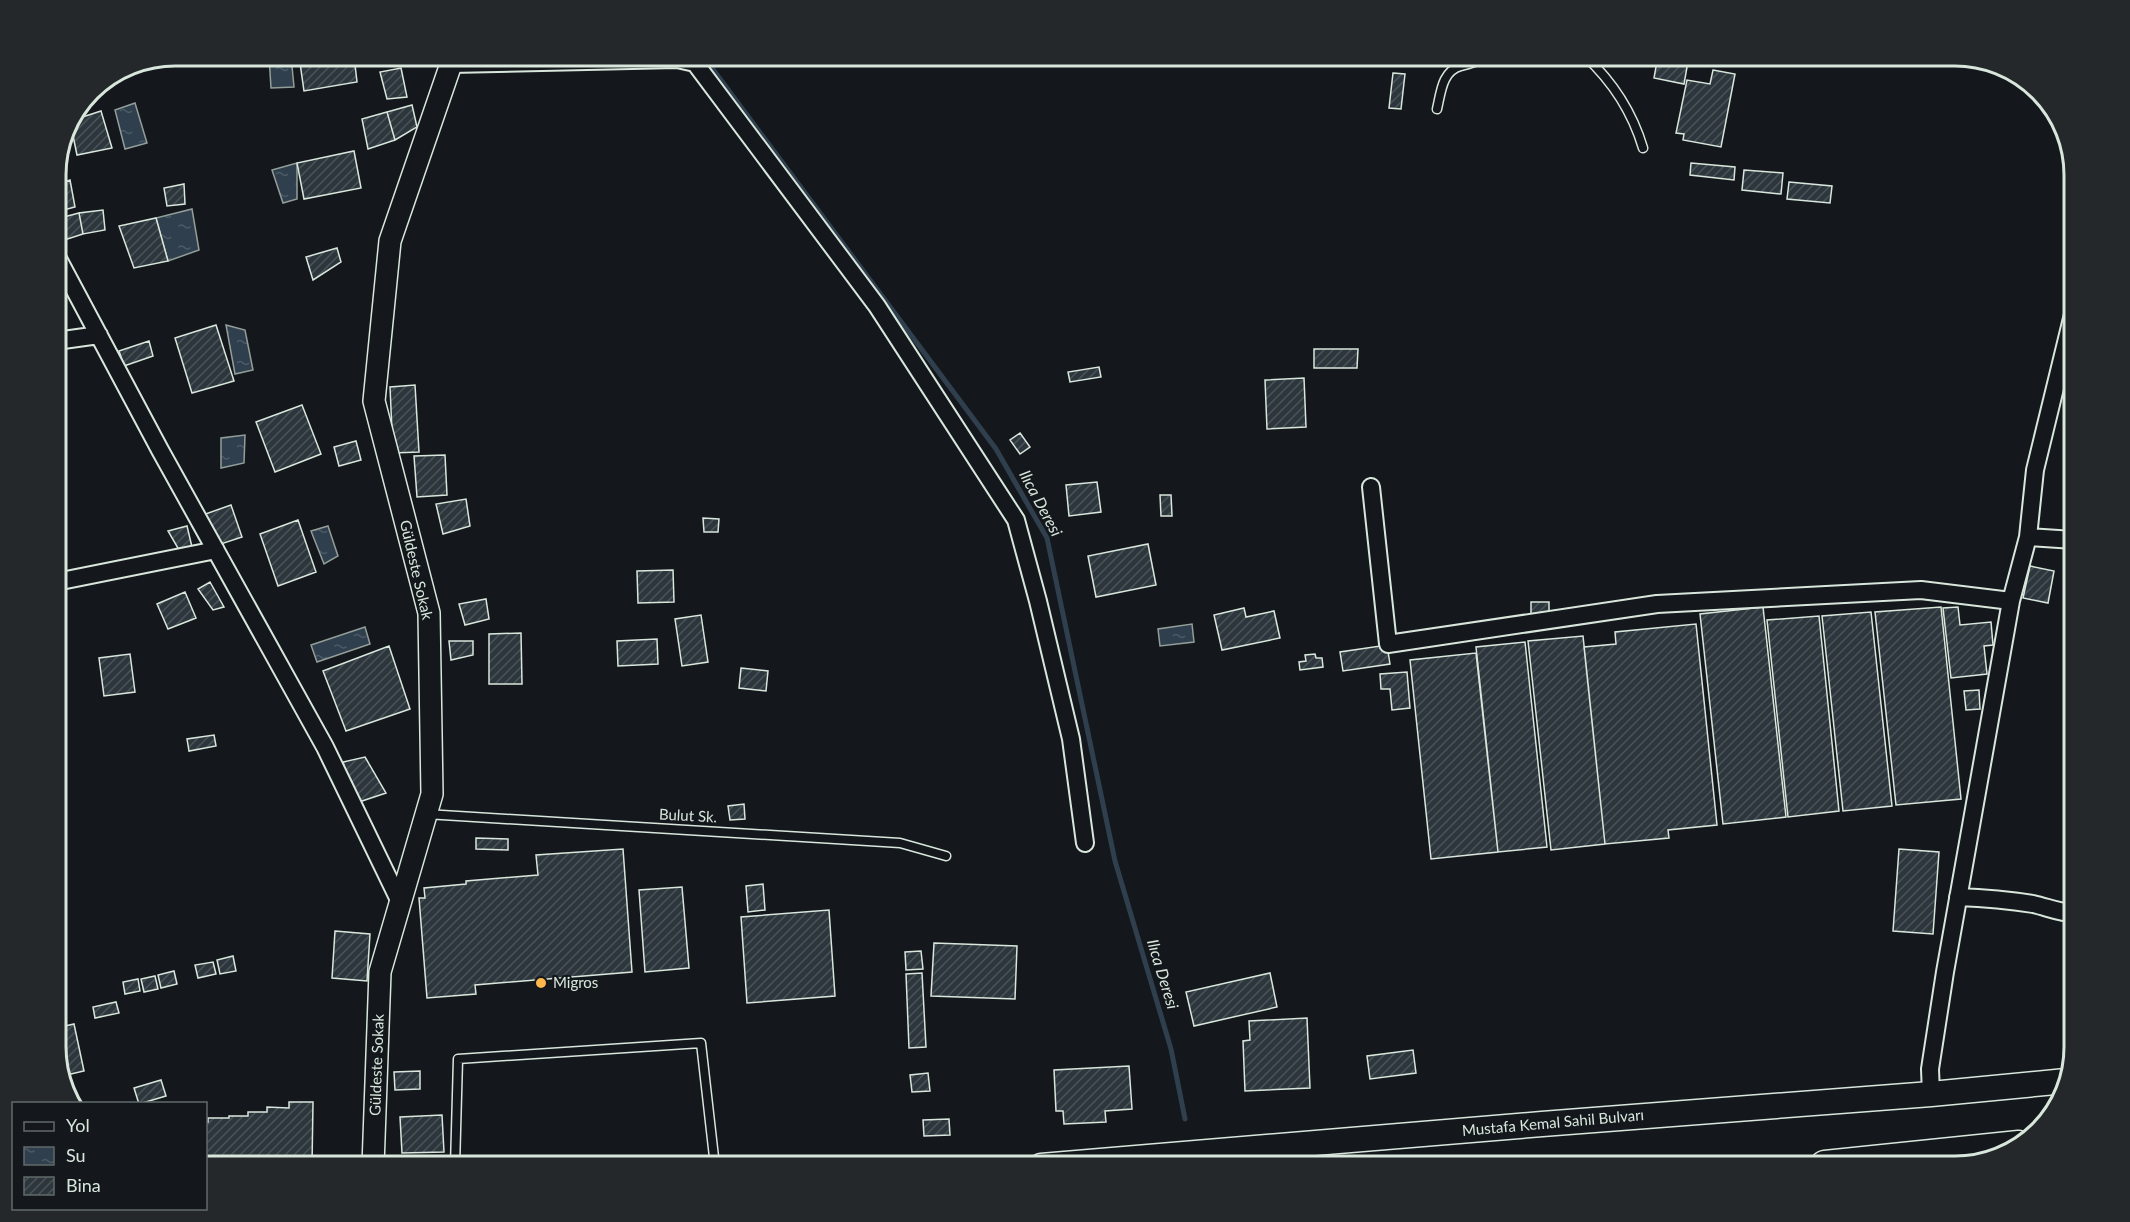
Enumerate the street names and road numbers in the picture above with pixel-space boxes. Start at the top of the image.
street label: Güldeste Sokak [397,518,437,622]
street label: Bulut Sk. [659,804,718,826]
street label: Güldeste Sokak [365,1013,387,1116]
street label: Mustafa Kemal Sahil Bulvarı [1461,1105,1645,1139]

